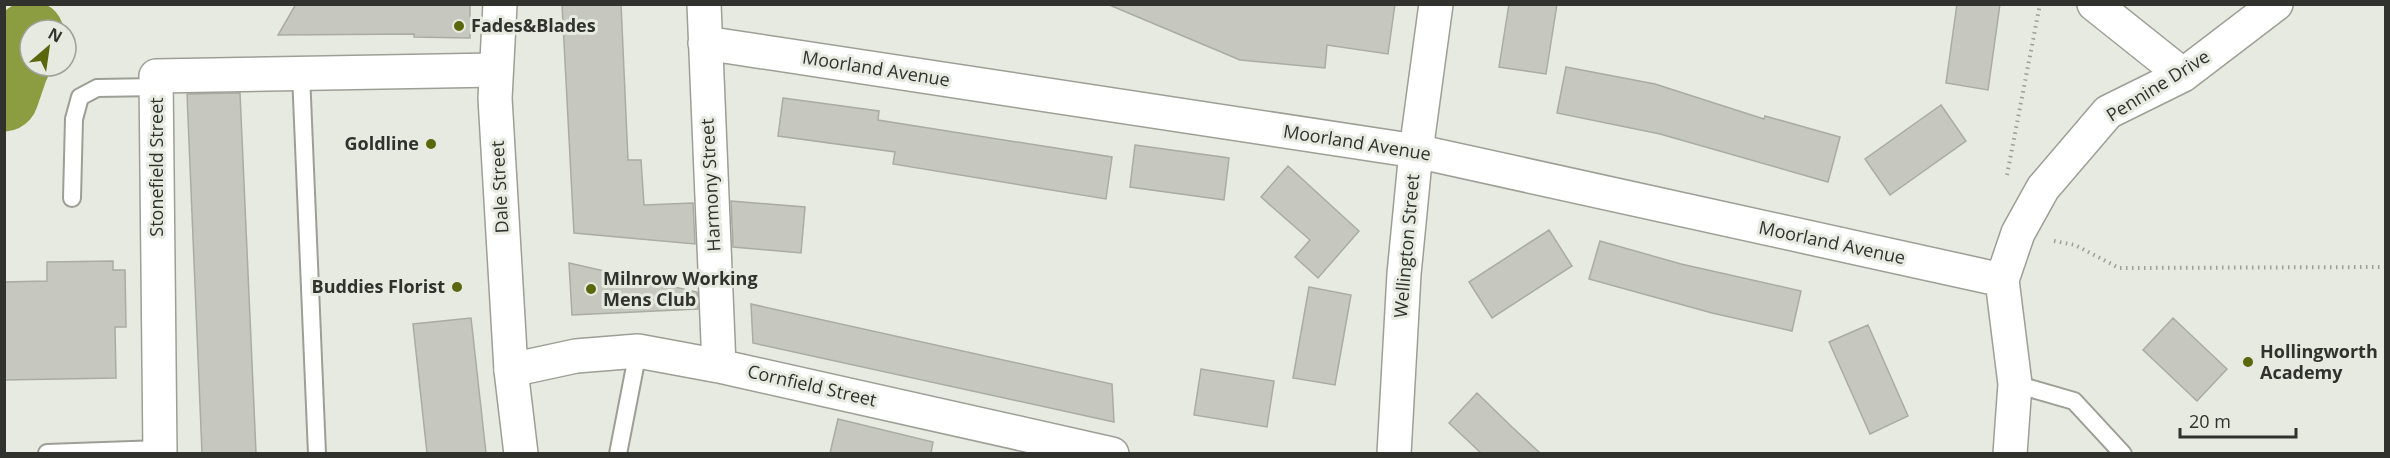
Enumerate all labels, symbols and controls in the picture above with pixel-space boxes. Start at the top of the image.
place label: Fades&Blades [471,13,596,37]
north arrow [18,18,78,78]
marker: Fades&Blades [452,19,466,33]
text: N [44,22,66,48]
street label: Moorland Avenue [801,44,952,92]
street label: Pennine Drive [2101,44,2214,126]
street label: Stonefield Street [144,97,168,237]
street label: Harmony Street [695,118,725,252]
street label: Moorland Avenue [1282,118,1433,166]
place label: Goldline [344,131,419,155]
marker: Goldline [424,137,438,151]
street label: Dale Street [485,140,513,234]
street label: Wellington Street [1388,173,1424,319]
street label: Moorland Avenue [1757,215,1908,269]
place label: Milnrow Working Mens Club [603,266,758,311]
place label: Buddies Florist [312,274,445,298]
marker: Buddies Florist [450,280,464,294]
marker: Milnrow Working Mens Club [584,282,598,296]
place label: Hollingworth Academy [2260,339,2378,384]
marker: Hollingworth Academy [2241,355,2255,369]
street label: Cornfield Street [745,359,879,412]
scale bar [2180,401,2296,439]
text: 20 m [2189,409,2231,433]

